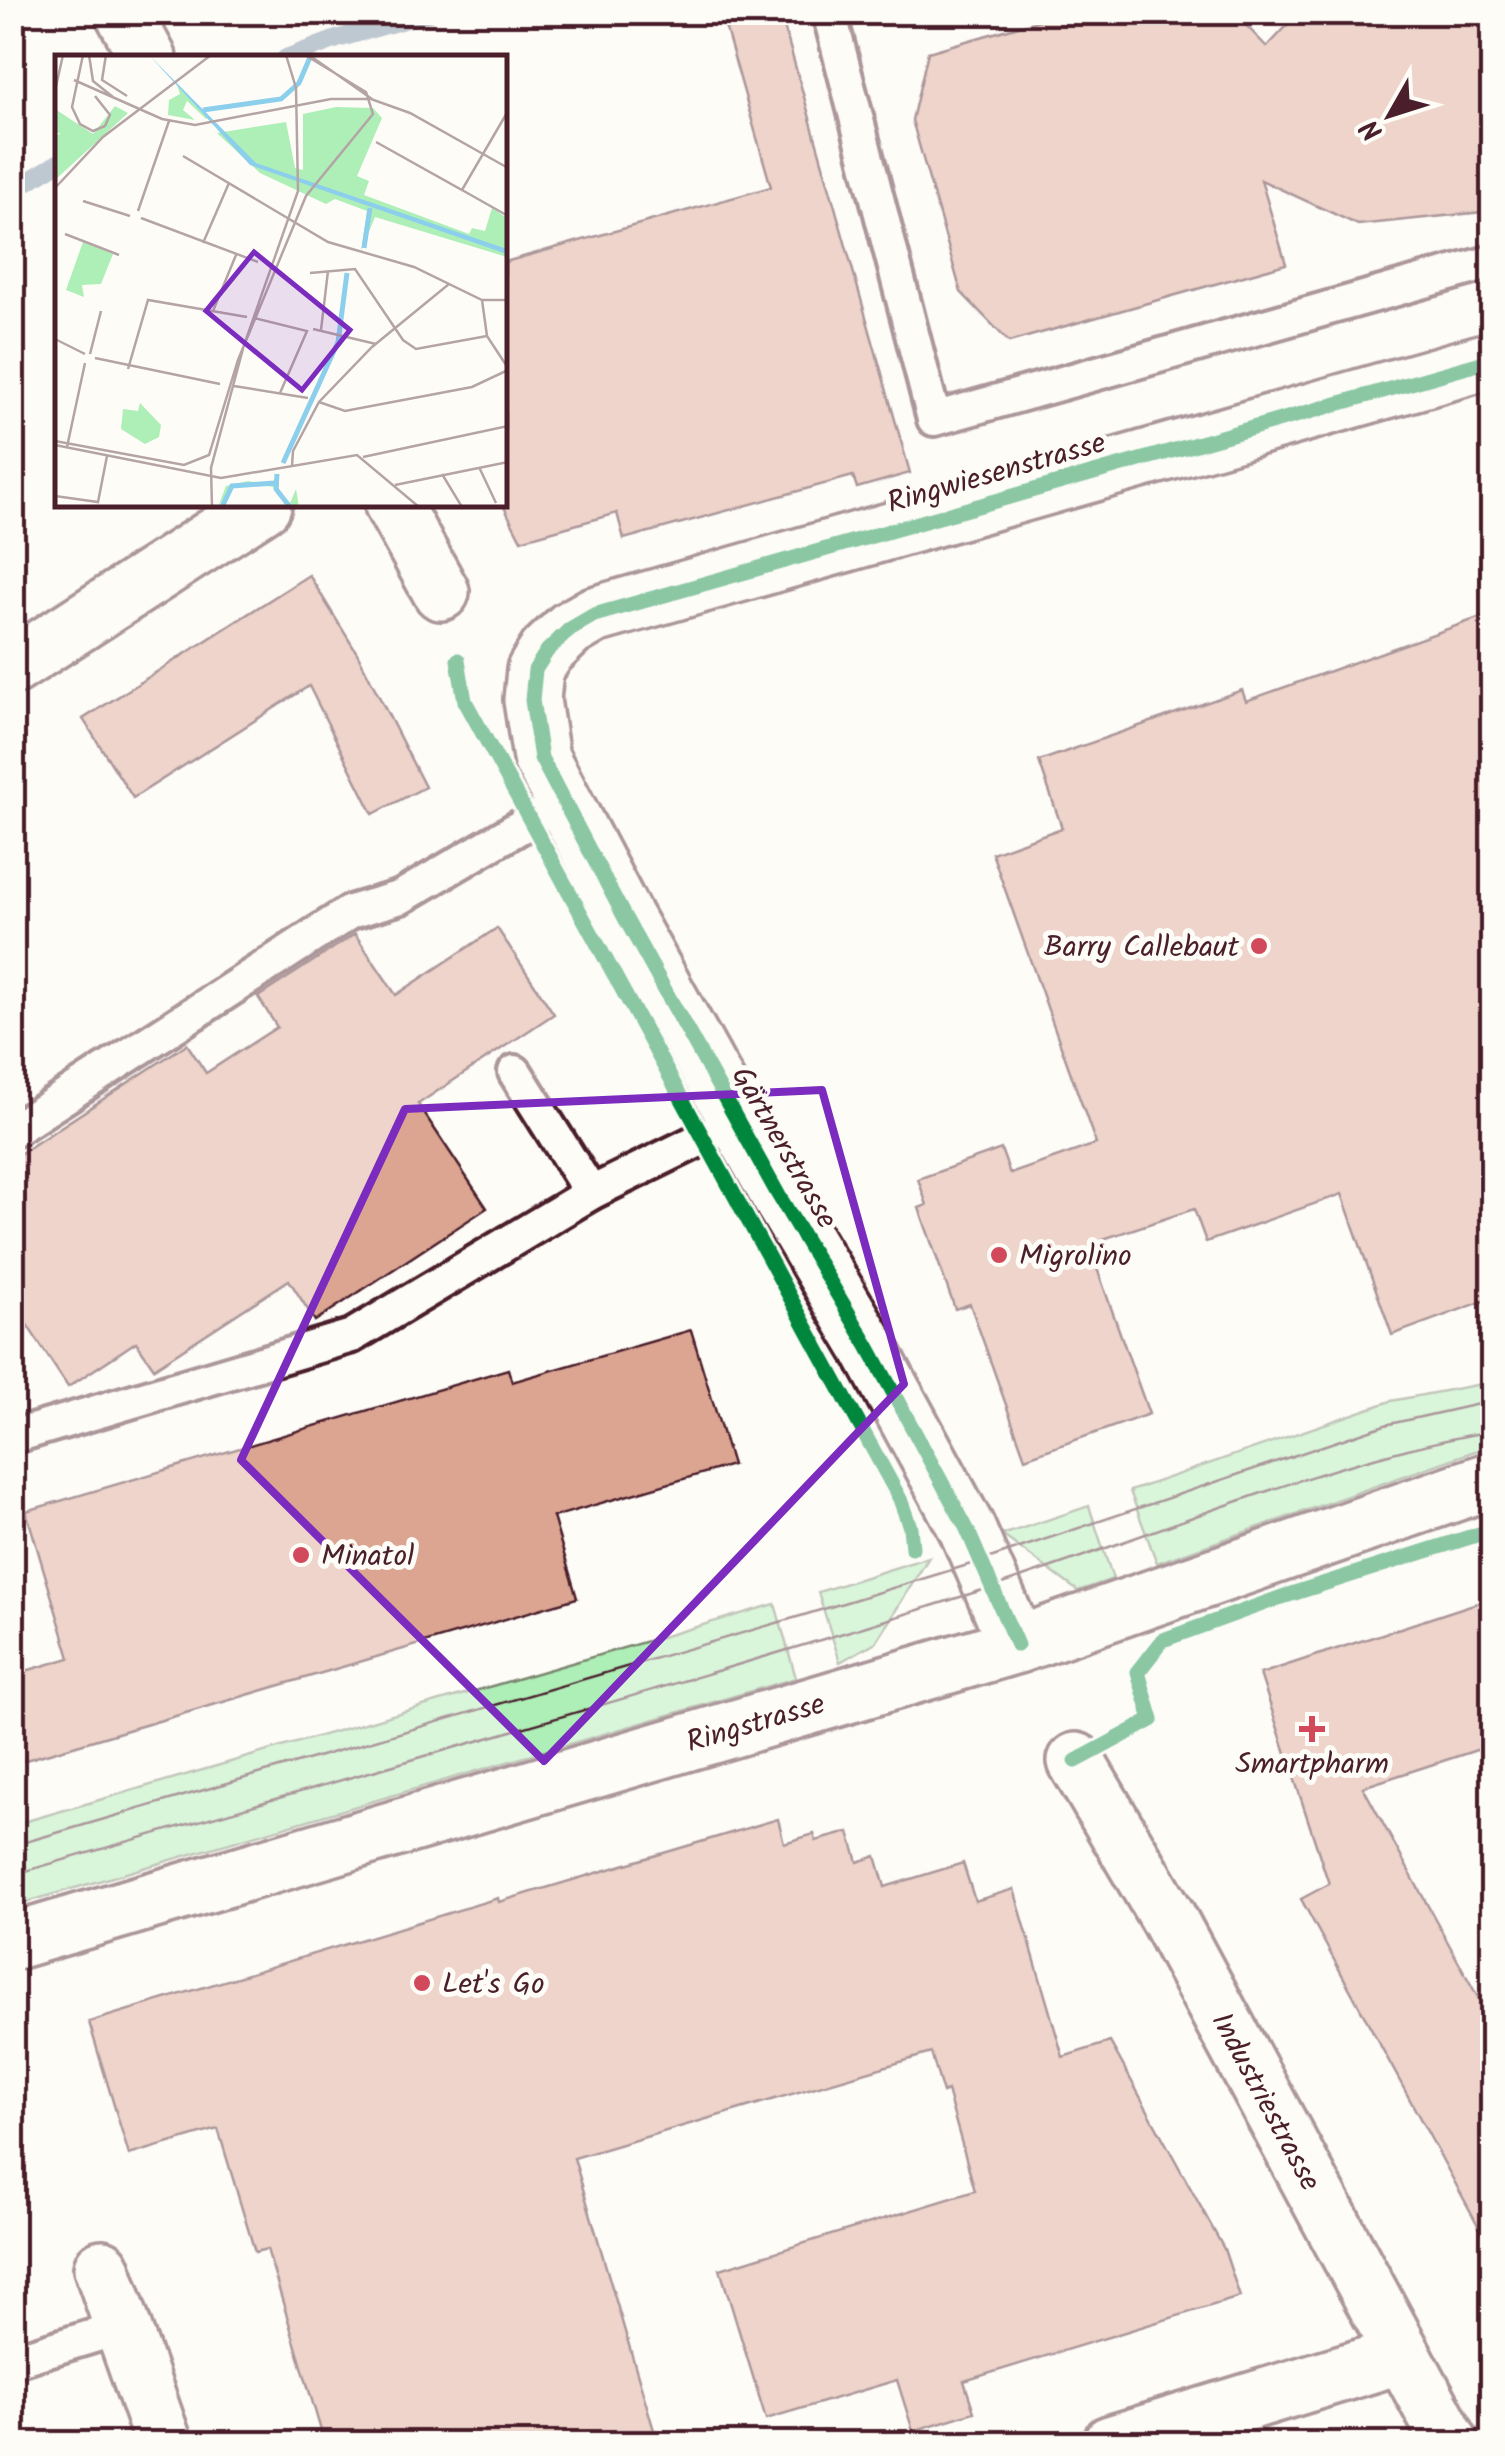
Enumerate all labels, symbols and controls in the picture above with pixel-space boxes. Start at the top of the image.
inset map [55,55,508,508]
north arrow [1340,65,1440,165]
text: N [1349,108,1396,150]
street label: Ringwiesenstrasse [882,420,1112,528]
place label: Barry Callebaut [1044,924,1239,972]
marker: Barry Callebaut [1248,935,1270,957]
street label: Gärtnerstrasse [717,1058,849,1238]
place label: Migrolino [1019,1233,1132,1281]
marker: Migrolino [988,1244,1010,1266]
place label: Minatol [321,1533,414,1581]
marker: Minatol [290,1544,312,1566]
street label: Ringstrasse [681,1681,831,1767]
marker: Smartpharm [1301,1718,1323,1740]
place label: Smartpharm [1235,1741,1389,1789]
place label: Let's Go [442,1961,545,2009]
marker: Let's Go [411,1972,433,1994]
street label: Industriestrasse [1197,2004,1333,2200]

